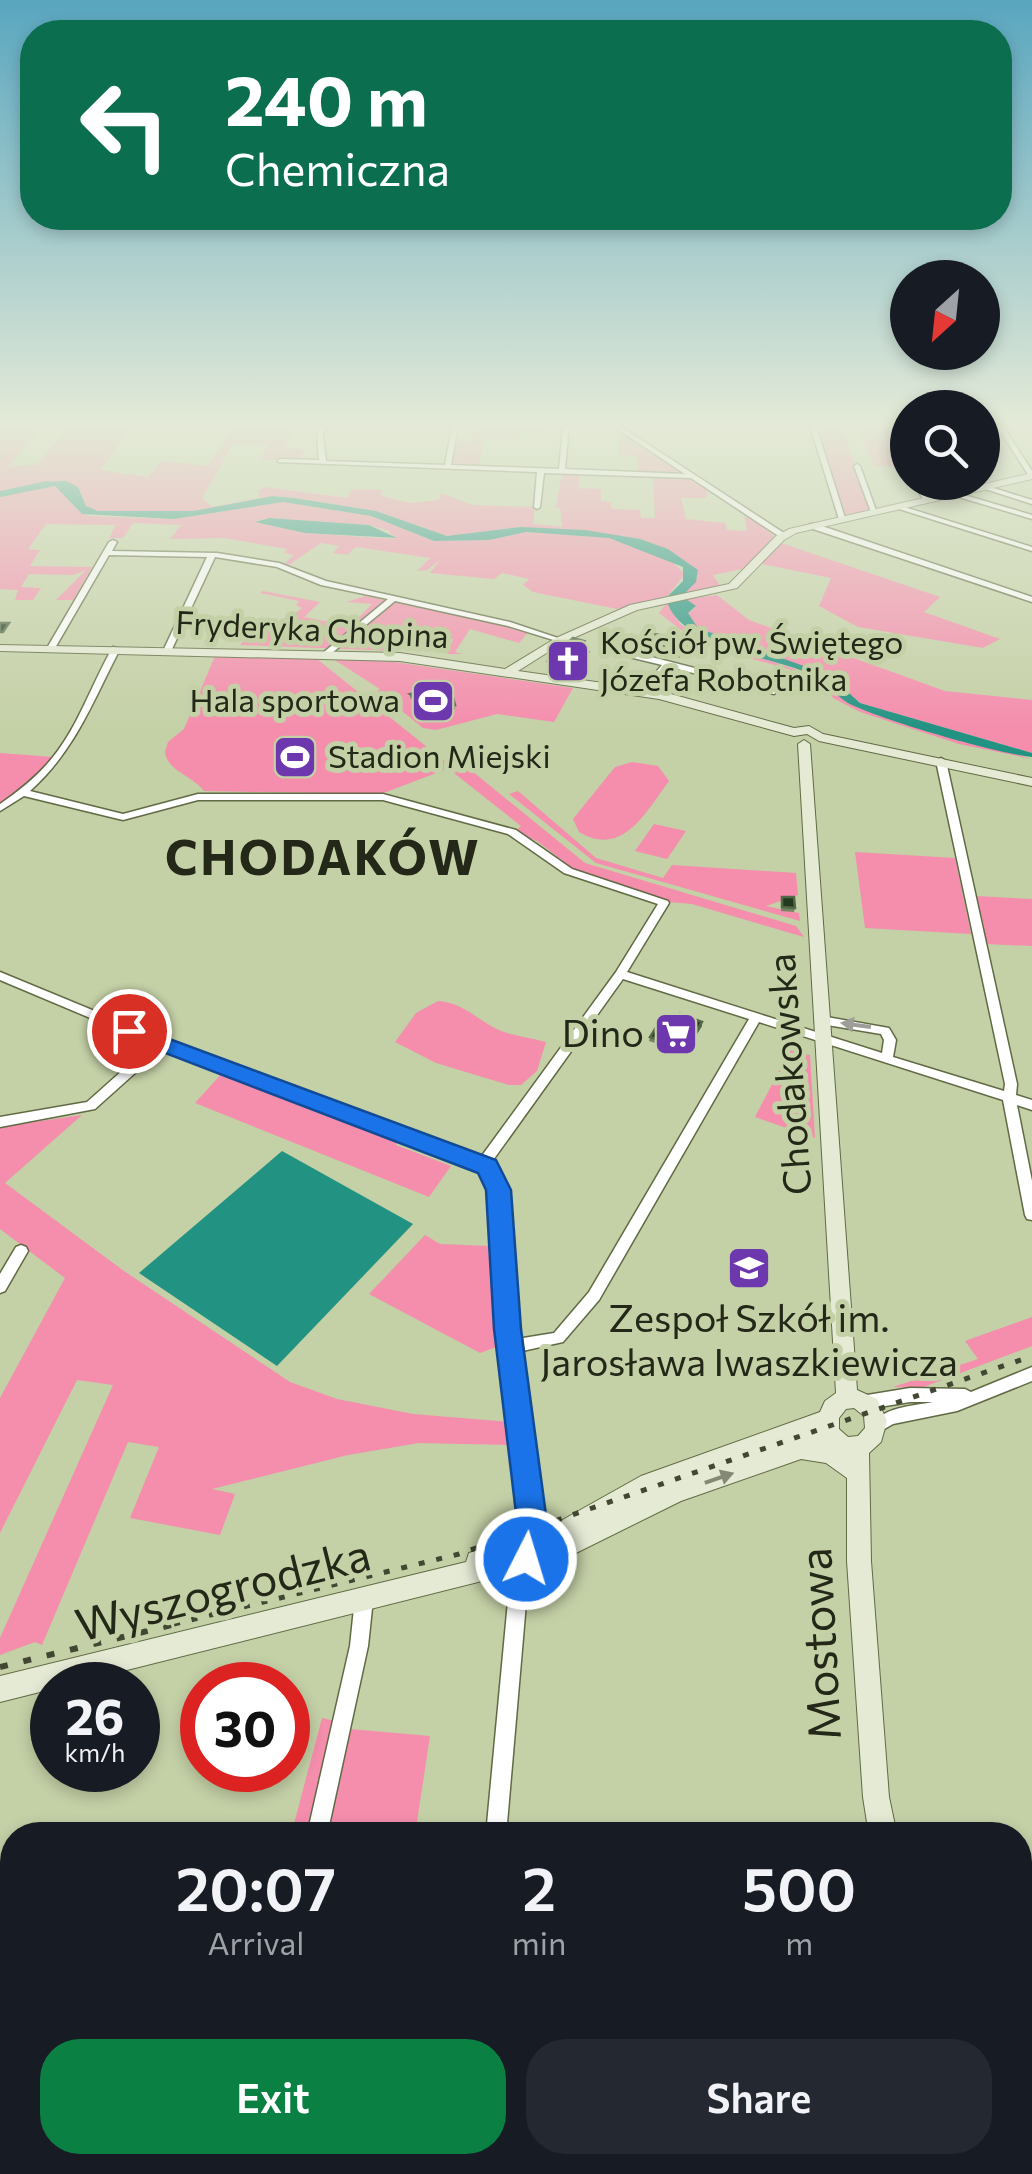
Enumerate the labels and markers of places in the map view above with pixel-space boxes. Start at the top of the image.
place label: Kościół pw. Świętego Józefa Robotnika [600,621,903,698]
church icon: Kościół pw. Świętego Józefa Robotnika [545,638,591,684]
sports icon: Hala sportowa [410,678,456,724]
place label: Hala sportowa [189,679,400,719]
sports icon: Stadion Miejski [272,734,318,780]
place label: Stadion Miejski [328,735,551,775]
pin [87,989,172,1074]
place label: Dino [562,1008,644,1055]
supermarket icon: Dino [653,1011,699,1057]
school or university icon: Zespoł Szkół im. Jarosława Iwaszkiewicza [726,1245,772,1291]
place label: Zespoł Szkół im. Jarosława Iwaszkiewicza [540,1293,958,1384]

